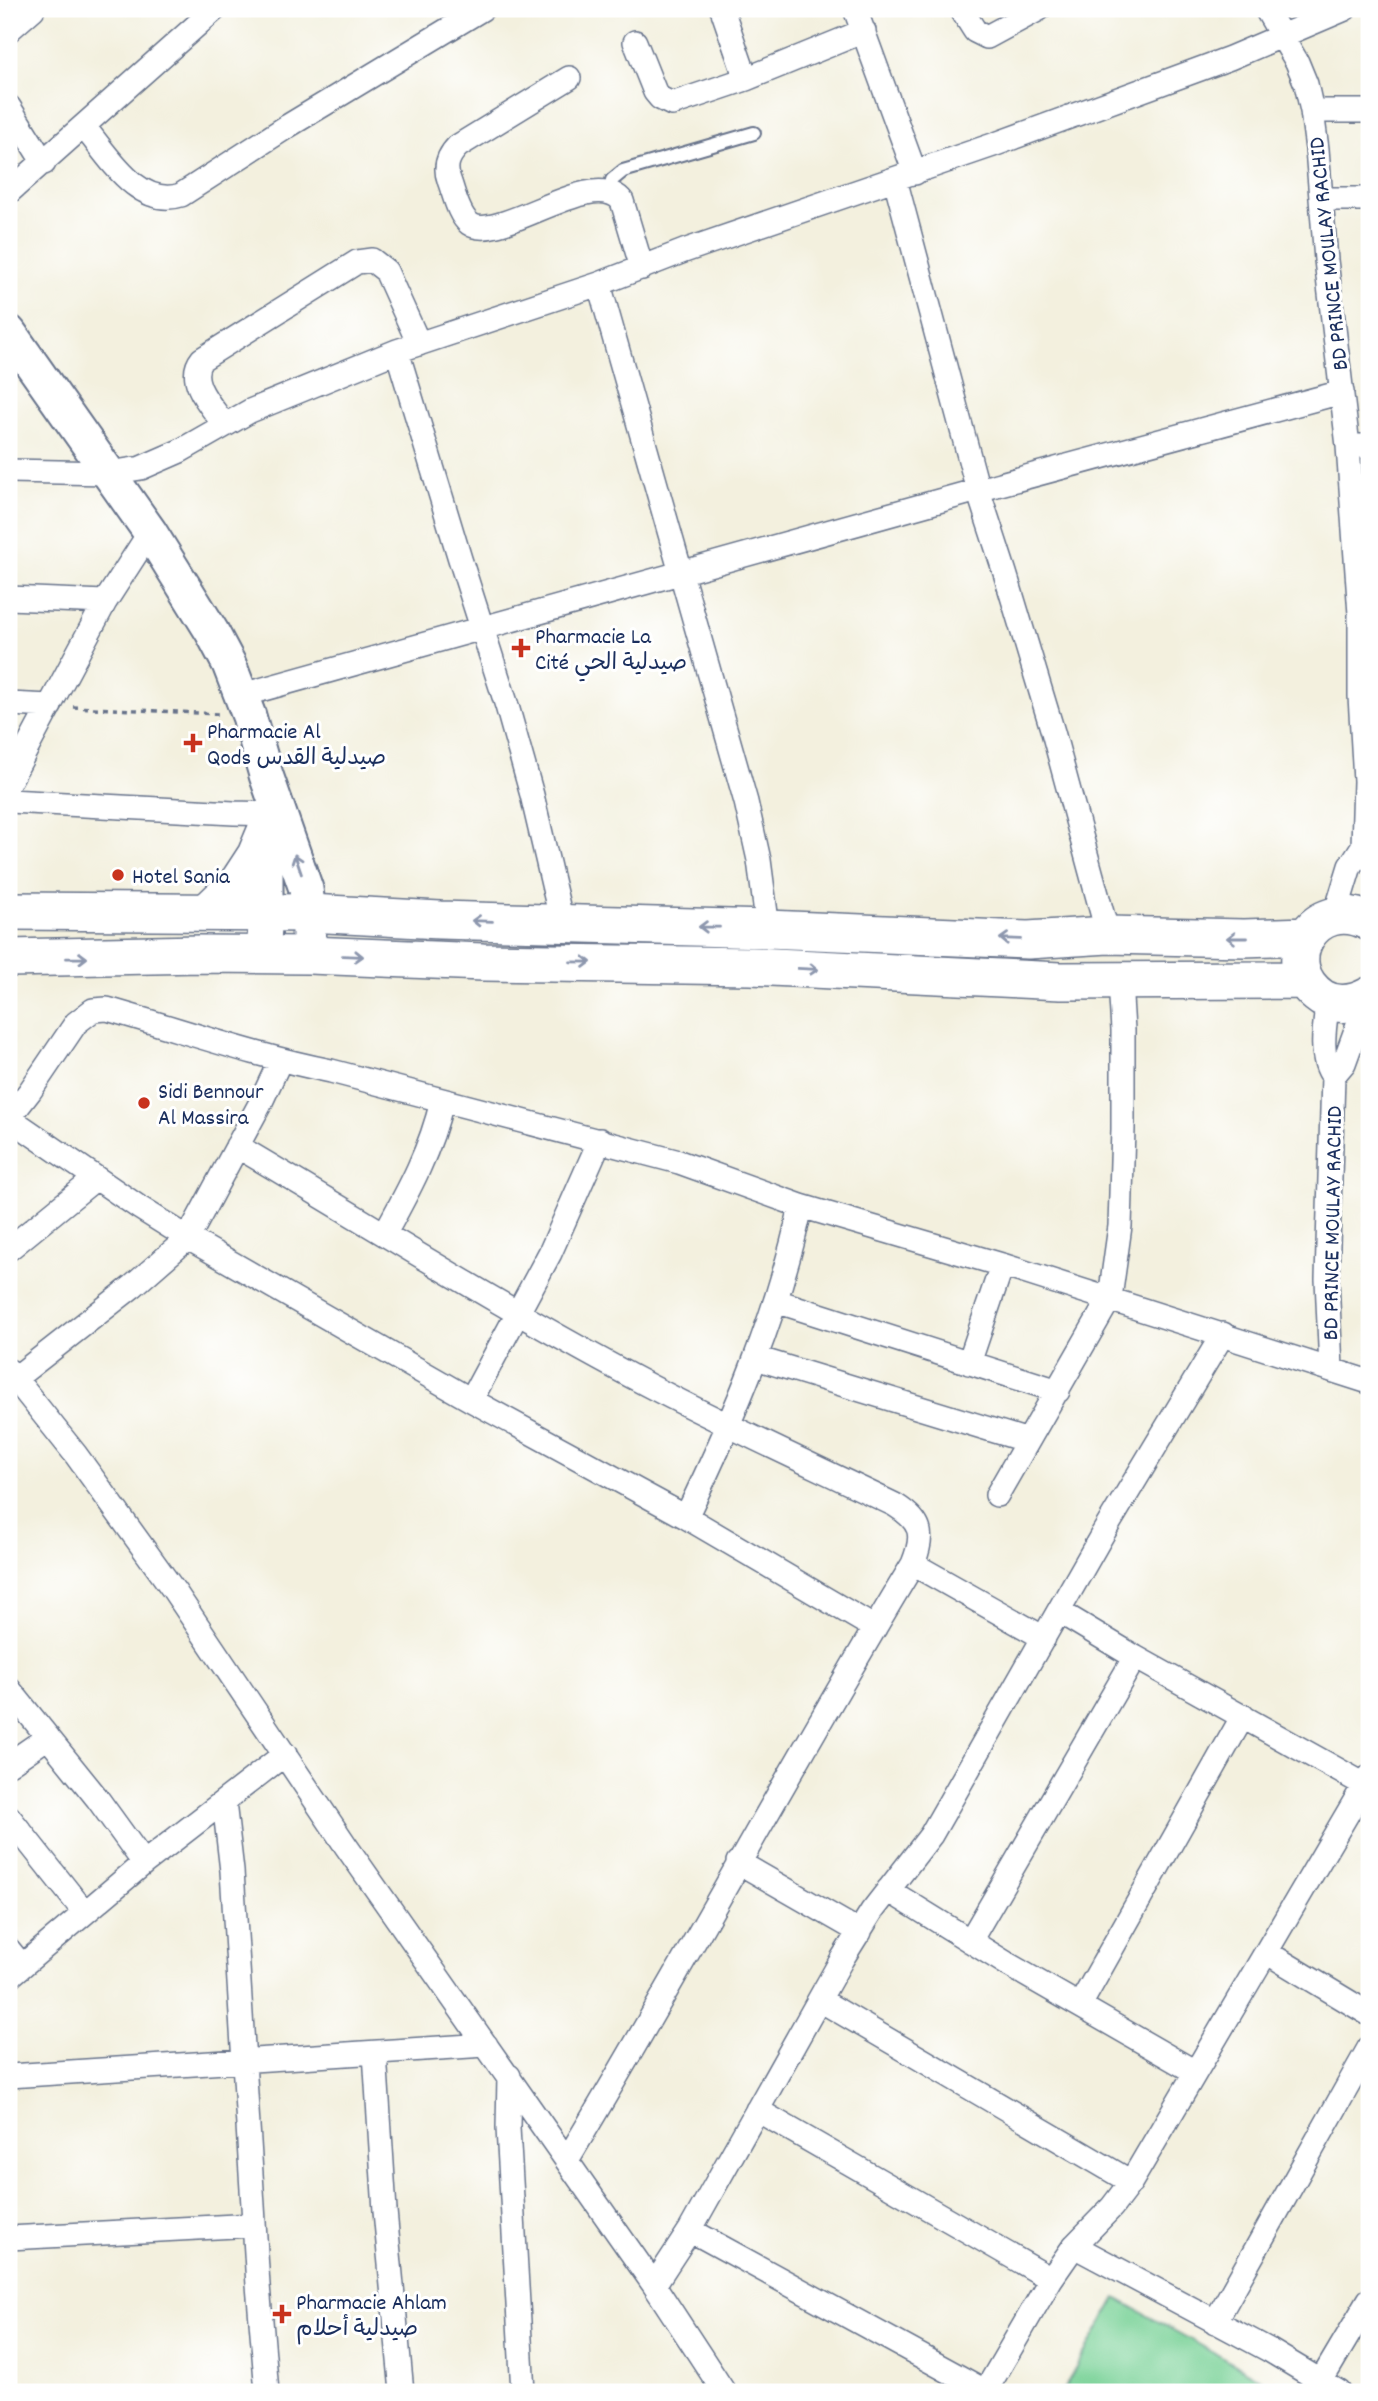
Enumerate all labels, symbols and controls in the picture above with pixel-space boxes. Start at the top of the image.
street label: BD PRINCE MOULAY RACHID [1302,135,1359,372]
place label: Pharmacie La Cité صيدلية الحي [535,622,687,682]
marker: Pharmacie La Cité صيدلية الحي [513,640,529,656]
place label: Pharmacie Al Qods صيدلية القدس [207,717,386,776]
marker: Pharmacie Al Qods صيدلية القدس [185,735,201,751]
one-way arrow [291,853,303,875]
place label: Hotel Sania [132,862,231,895]
marker: Hotel Sania [110,867,126,883]
one-way arrow [471,914,494,928]
one-way arrow [698,921,721,934]
one-way arrow [1226,931,1249,945]
one-way arrow [999,933,1022,946]
one-way arrow [342,950,365,963]
one-way arrow [65,951,88,965]
one-way arrow [569,955,592,969]
one-way arrow [796,963,819,976]
place label: Sidi Bennour Al Massira [158,1077,264,1136]
marker: Sidi Bennour Al Massira [136,1095,152,1111]
street label: BD PRINCE MOULAY RACHID [1316,1105,1353,1341]
place label: Pharmacie Ahlam صيدلية أحلام [296,2288,447,2347]
marker: Pharmacie Ahlam صيدلية أحلام [274,2306,290,2322]

